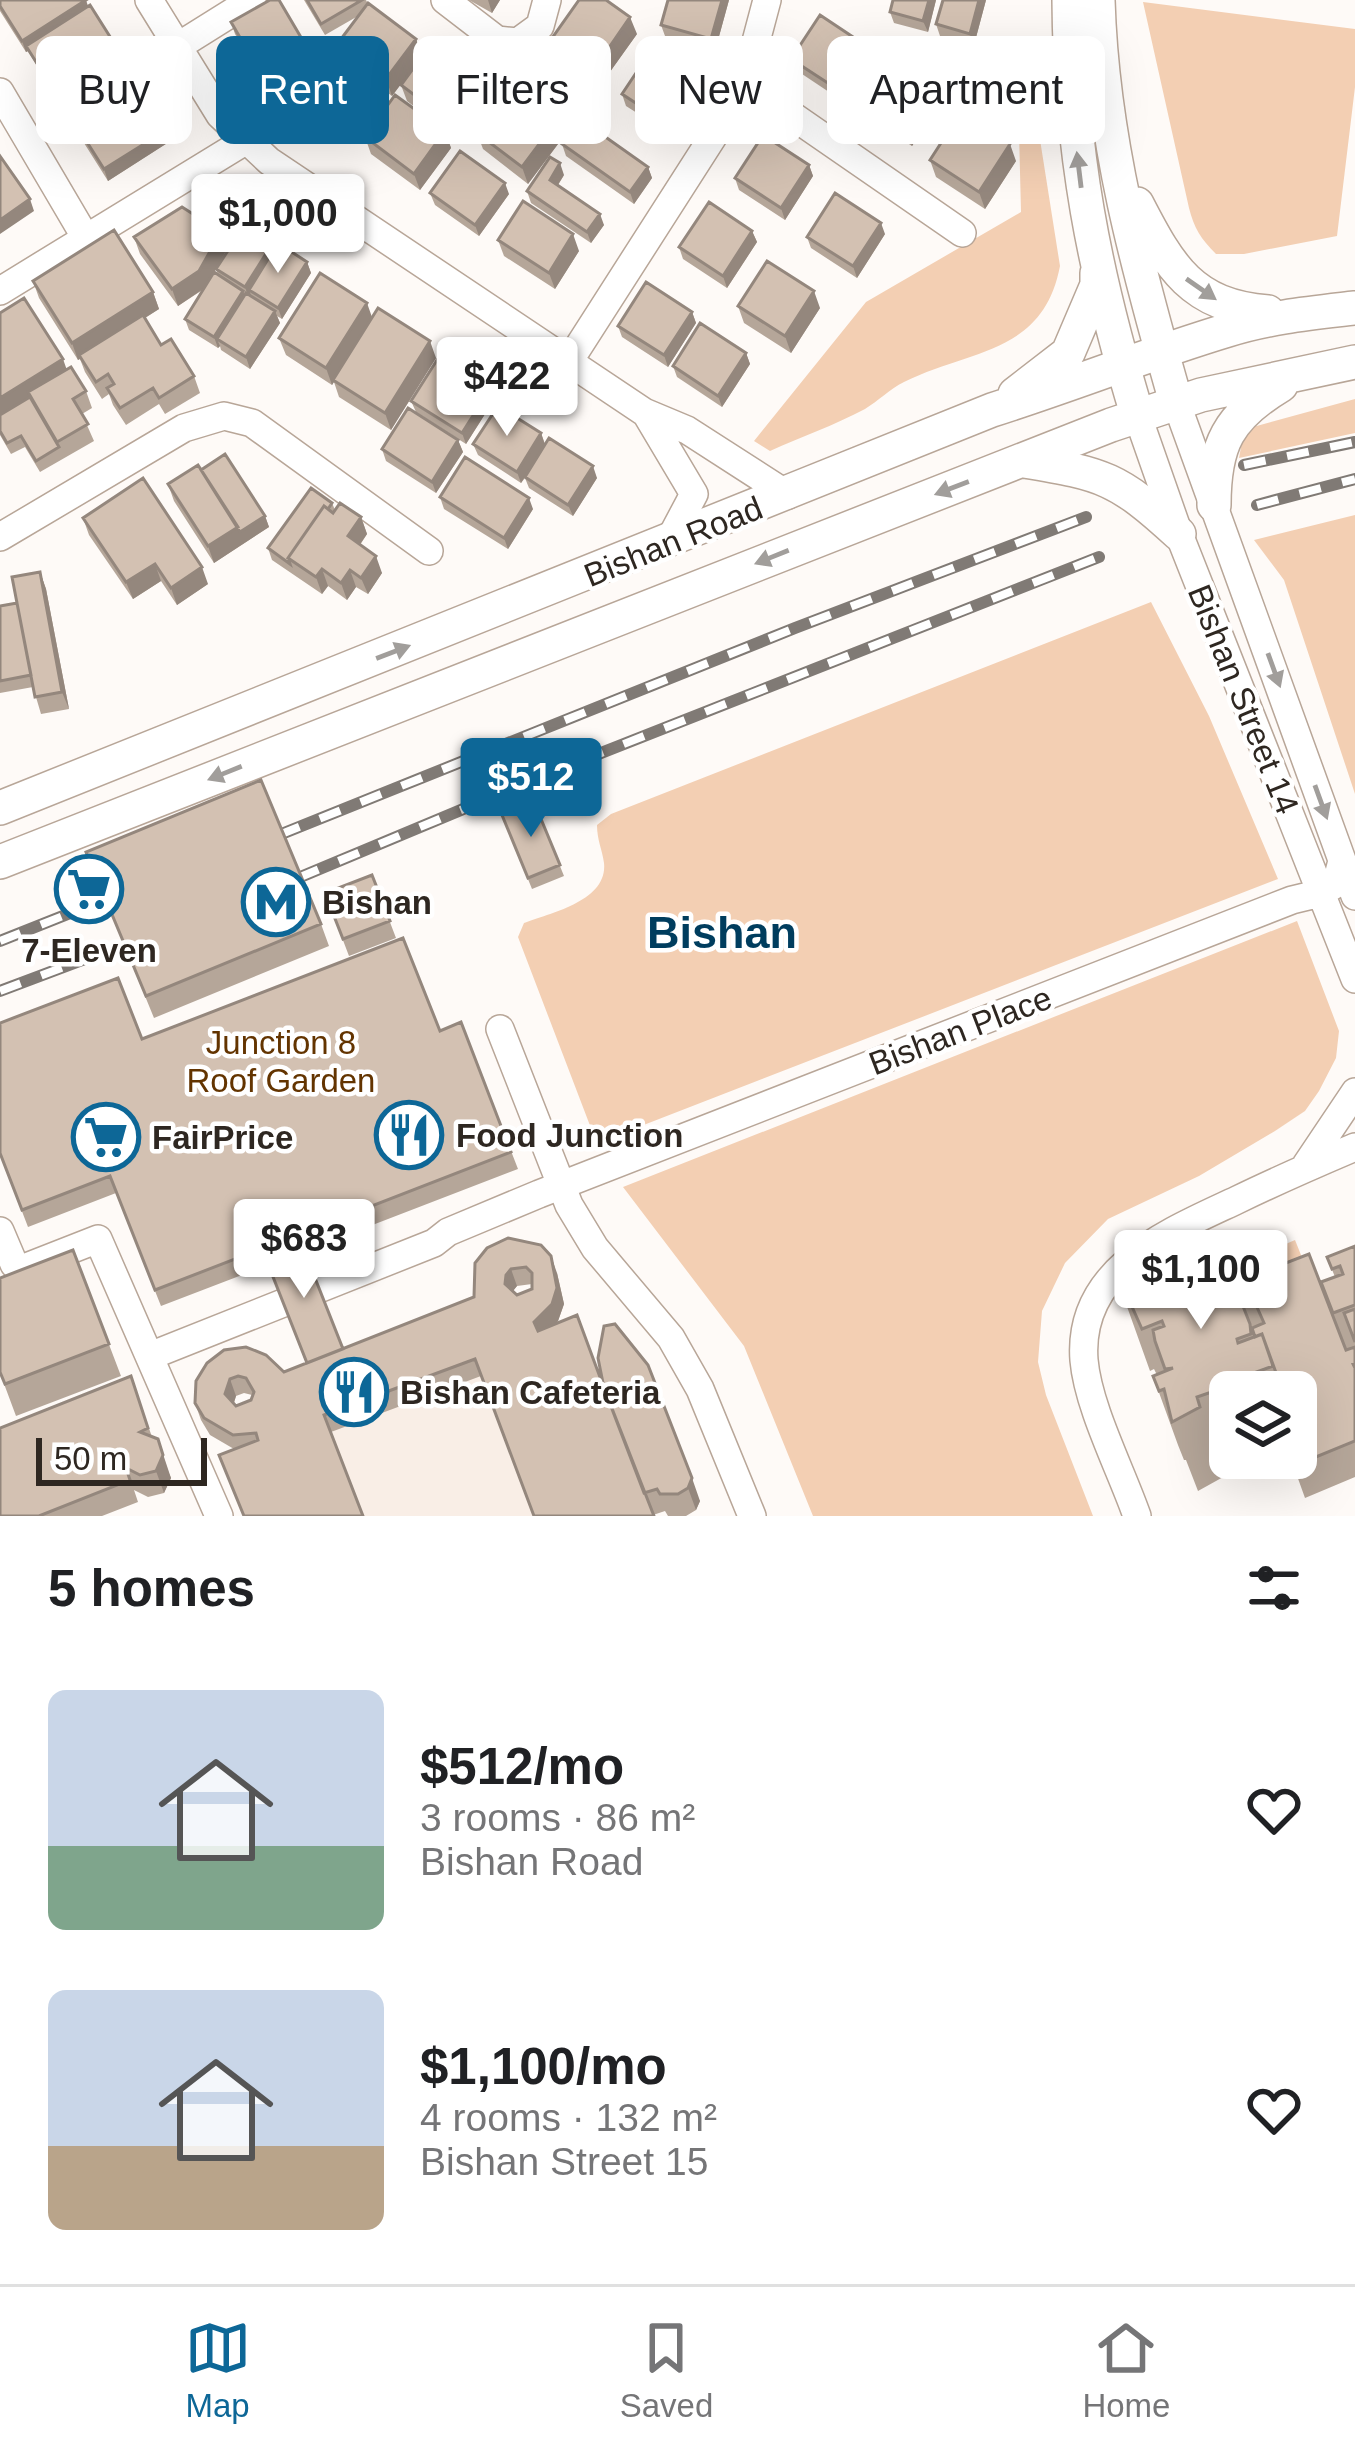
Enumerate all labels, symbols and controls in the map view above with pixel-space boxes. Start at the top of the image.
chip: Buy [36,36,192,144]
chip: Rent [216,36,389,144]
chip: Filters [413,36,611,144]
chip: New [635,36,803,144]
chip: Apartment [827,36,1105,144]
one-way arrow [1069,151,1088,188]
pin: $1,000 [180,174,376,276]
text: $1,000 [218,191,338,234]
one-way arrow [1184,277,1217,301]
pin: $422 [436,337,578,439]
text: $422 [464,354,550,397]
one-way arrow [933,479,969,498]
street label: Bishan Road [579,489,768,594]
one-way arrow [753,549,789,568]
street label: Bishan Street 14 [1181,579,1306,819]
one-way arrow [375,642,411,661]
one-way arrow [1266,653,1284,689]
pin: $512 [460,738,602,840]
text: $512 [488,755,574,798]
one-way arrow [207,764,243,783]
one-way arrow [1312,785,1331,821]
supermarket icon: 7-Eleven [54,854,124,924]
metro station icon: Bishan [241,867,311,937]
place label: Bishan [322,884,432,921]
district label: Bishan [647,907,797,958]
place label: 7-Eleven [21,932,157,969]
street label: Bishan Place [864,979,1057,1082]
park label: Junction 8 Roof Garden [187,1024,375,1099]
restaurant icon: Food Junction [374,1100,444,1170]
supermarket icon: FairPrice [71,1102,141,1172]
place label: Food Junction [456,1117,683,1154]
place label: FairPrice [152,1119,293,1156]
pin: $683 [233,1199,375,1301]
text: $683 [261,1216,347,1259]
pin: $1,100 [1103,1230,1299,1332]
text: $1,100 [1141,1247,1261,1290]
restaurant icon: Bishan Cafeteria [319,1357,389,1427]
map controls [1209,1371,1317,1479]
button: layers [1209,1371,1317,1479]
place label: Bishan Cafeteria [400,1374,661,1411]
scale bar [36,1432,207,1485]
text: 50 m [54,1440,127,1477]
icon: filters [1241,1555,1307,1621]
text: 5 homes [48,1560,255,1617]
icon: home [144,1738,288,1882]
text: $512/mo [420,1738,624,1795]
icon: heart [1241,1777,1307,1843]
text: 3 rooms · 86 m² [420,1796,695,1839]
text: Bishan Road [420,1840,643,1883]
icon: home [144,2038,288,2182]
text: $1,100/mo [420,2038,667,2095]
icon: heart [1241,2077,1307,2143]
text: 4 rooms · 132 m² [420,2096,717,2139]
text: Bishan Street 15 [420,2140,708,2183]
tab: Map [185,2315,251,2425]
tab: Saved [620,2315,713,2425]
tab: Home [1082,2315,1170,2425]

